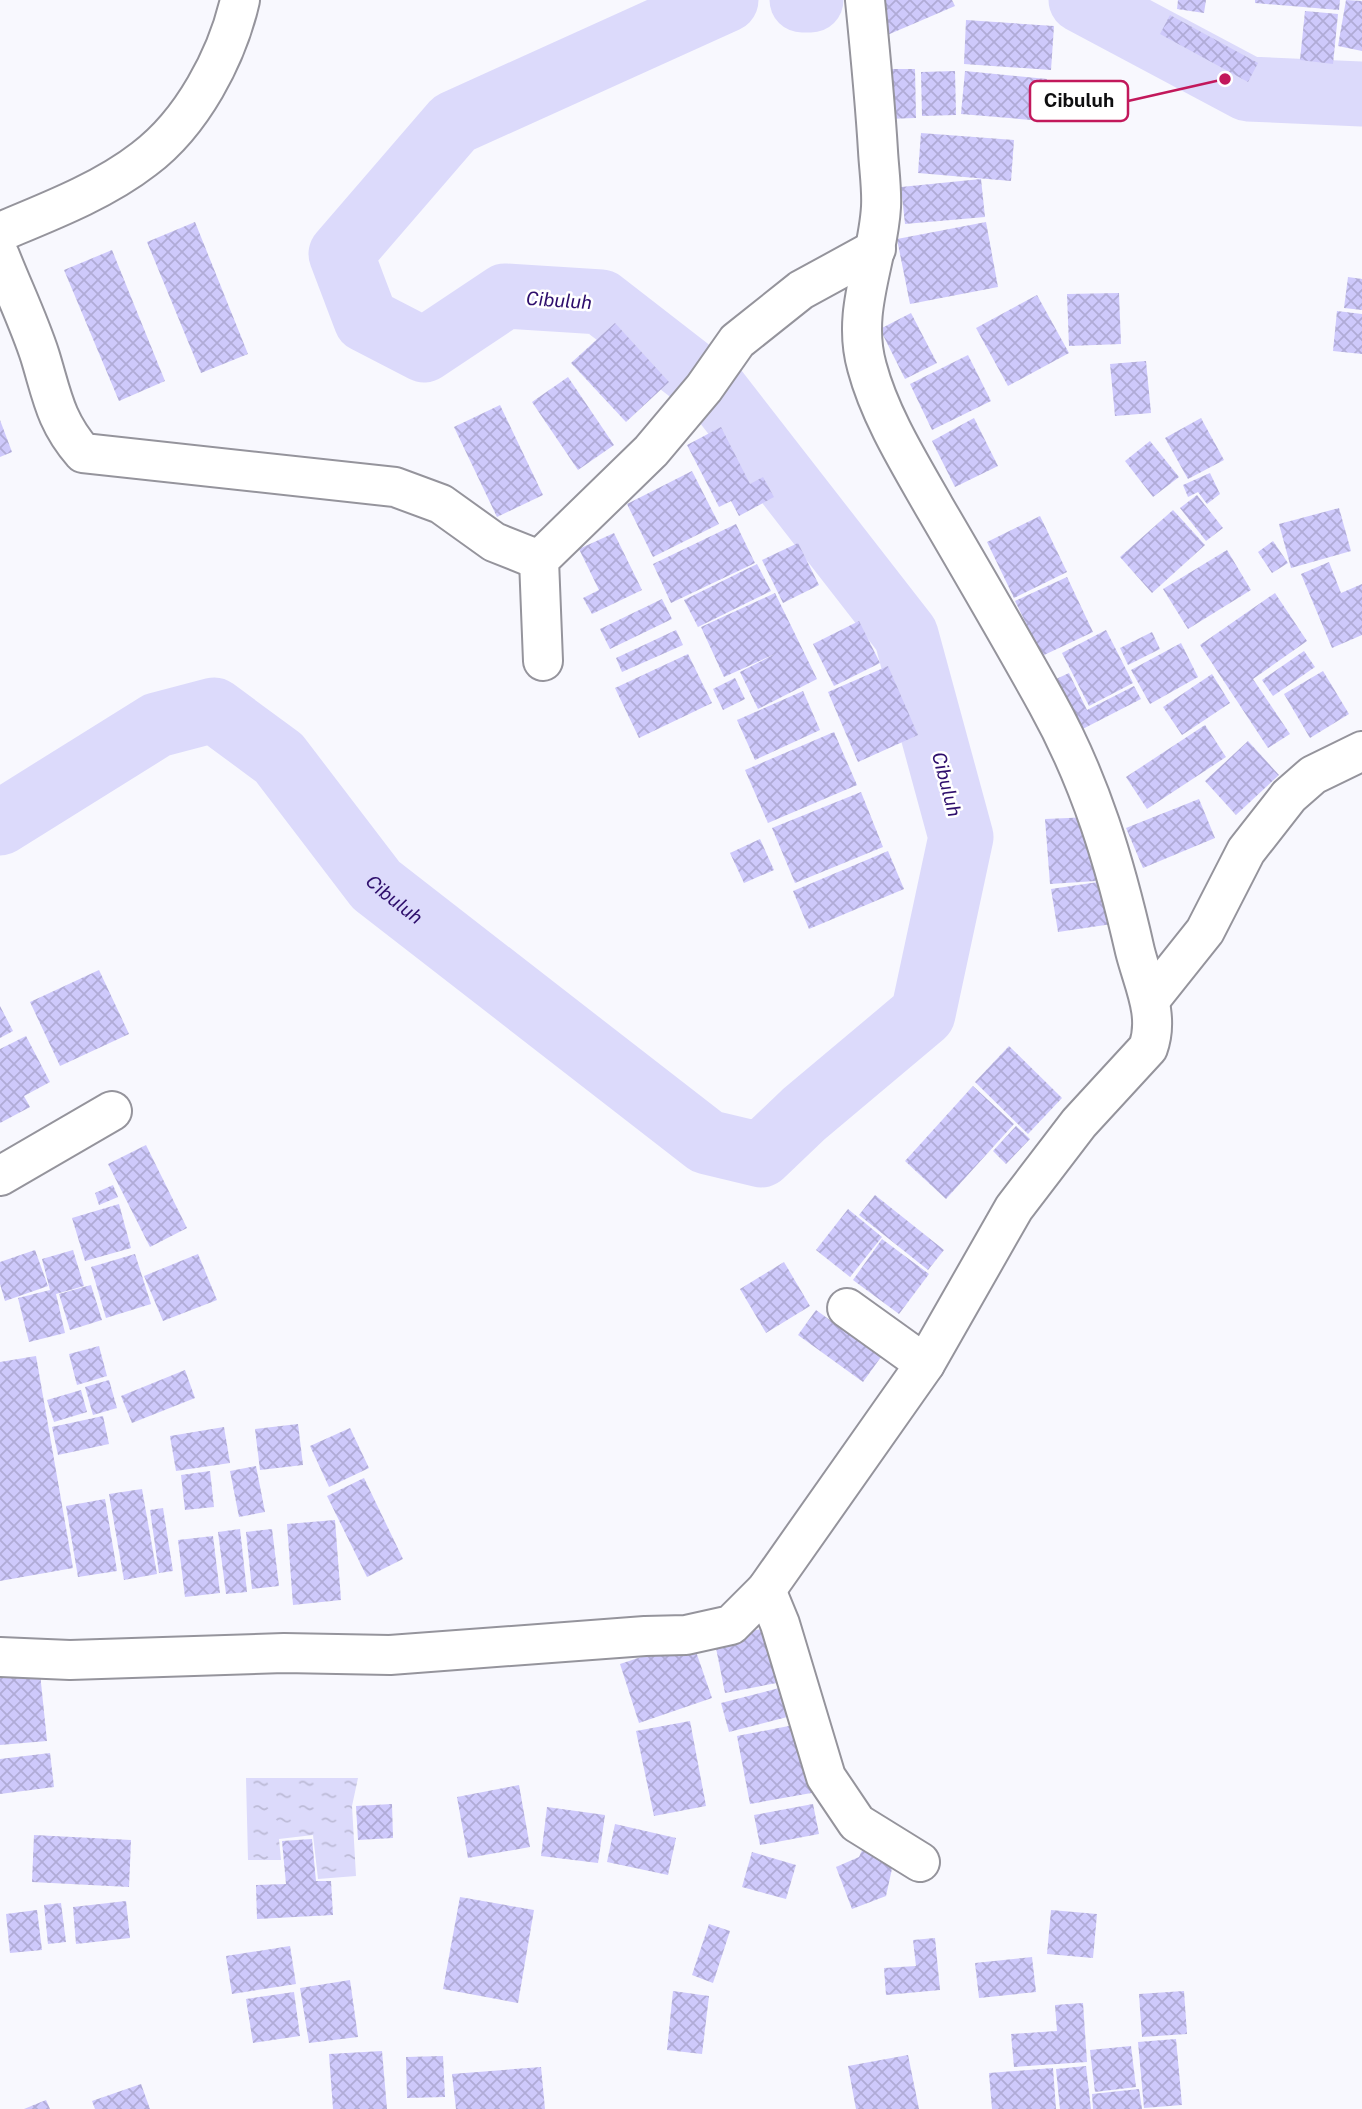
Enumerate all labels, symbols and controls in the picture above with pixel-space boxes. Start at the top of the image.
callout: Cibuluh [1030,81,1128,121]
text: Cibuluh [1044,89,1114,111]
water label: Cibuluh [525,287,593,313]
water label: Cibuluh [928,749,966,819]
water label: Cibuluh [361,871,427,928]

